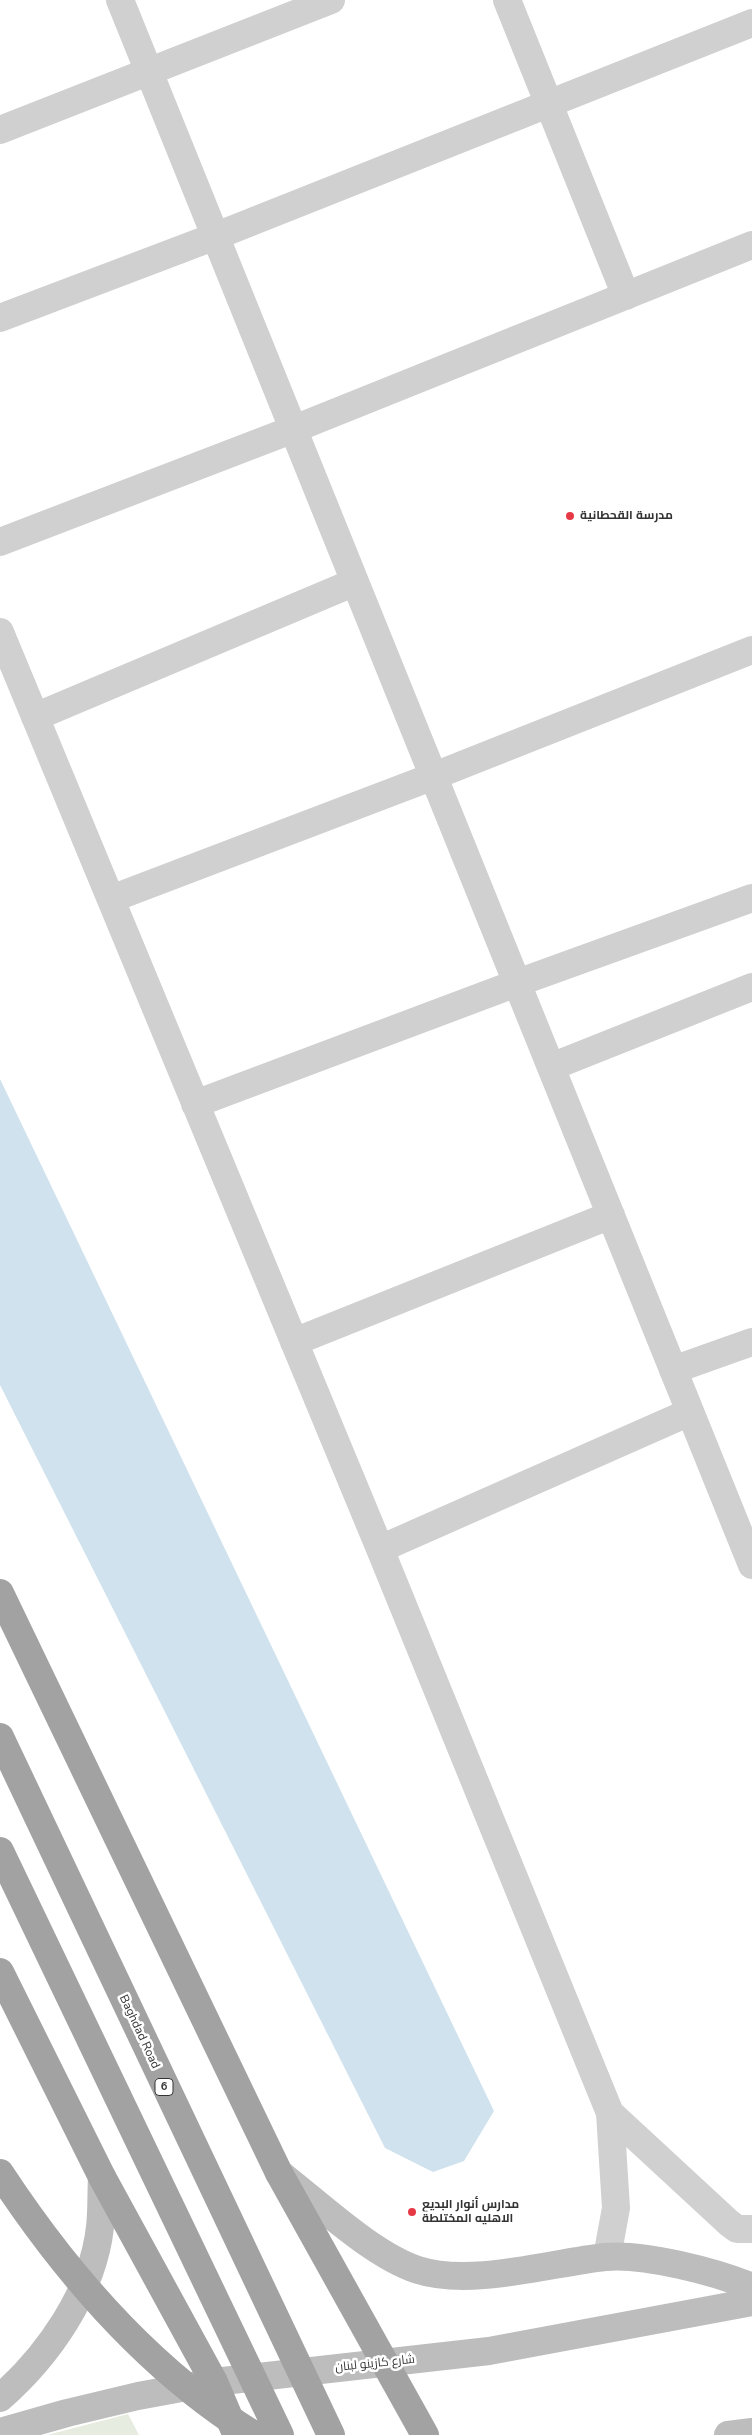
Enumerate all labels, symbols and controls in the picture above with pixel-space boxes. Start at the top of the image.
place label: مدرسة القحطانية [580,509,673,523]
marker: مدرسة القحطانية [564,510,576,522]
street label: Baghdad Road [116,1993,162,2071]
road number: 6 [155,2078,173,2096]
place label: مدارس أنوار البديع الاهليه المختلطة [422,2198,519,2226]
marker: مدارس أنوار البديع الاهليه المختلطة [406,2206,418,2218]
street label: شارع كازينو لبنان [334,2353,416,2375]

